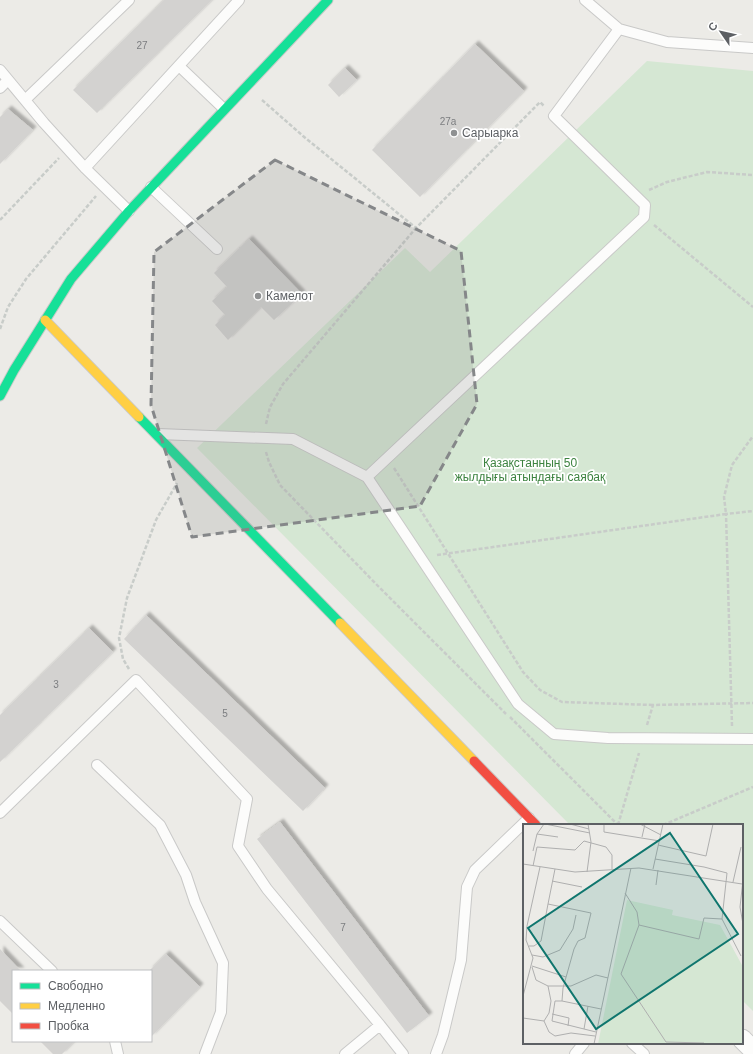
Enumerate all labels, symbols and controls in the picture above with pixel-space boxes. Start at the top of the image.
north arrow [701,12,741,52]
text: С [706,20,720,33]
house number: 27 [136,40,148,51]
house number: 27а [440,116,457,127]
place label: Сарыарка [462,126,519,140]
marker: Сарыарка [449,128,459,138]
place label: Камелот [266,289,314,303]
marker: Камелот [253,291,263,301]
park label: Қазақстанның 50 жылдығы атындағы саябақ [455,456,606,484]
house number: 3 [53,679,59,690]
house number: 5 [222,708,228,719]
inset map [523,824,743,1044]
house number: 7 [340,922,346,933]
legend [12,970,152,1042]
text: Свободно [48,979,103,993]
text: Медленно [48,999,105,1013]
text: Пробка [48,1019,89,1033]

